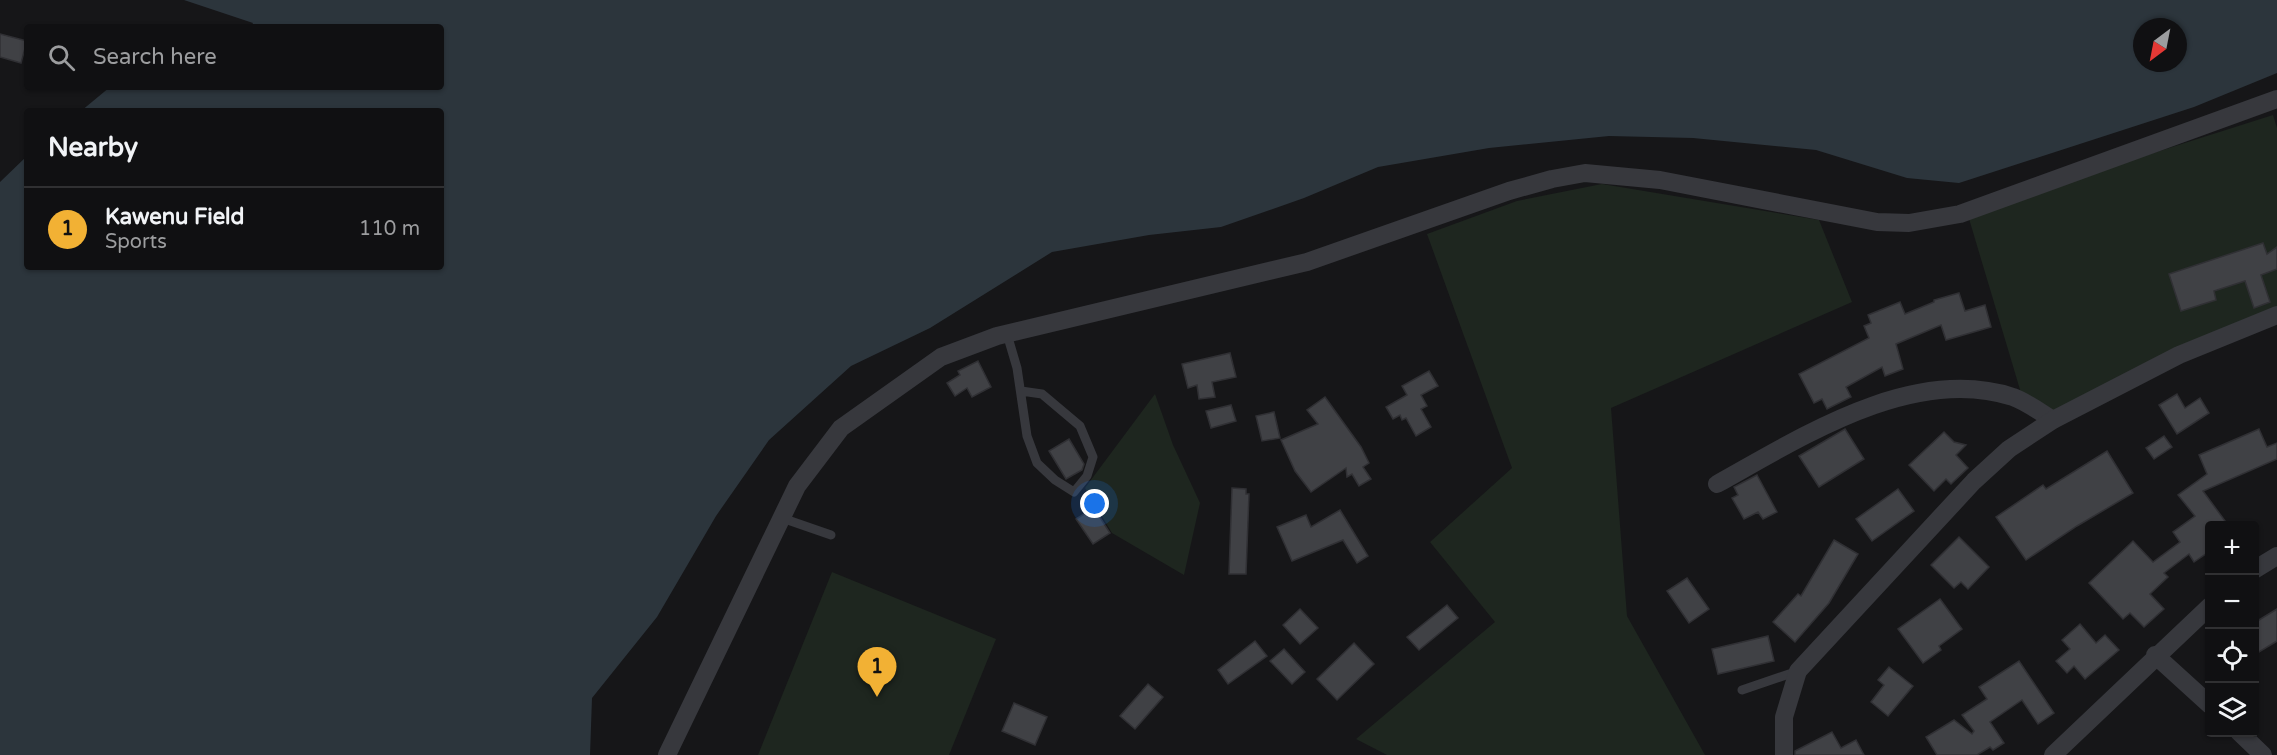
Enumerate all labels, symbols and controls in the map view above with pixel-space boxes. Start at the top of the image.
north arrow [2133,18,2187,72]
search box [24,24,444,90]
icon: search [45,41,78,74]
text: Search here [93,44,217,70]
text: Nearby [48,132,138,163]
text: Kawenu Field [105,204,244,230]
text: 1 [61,217,74,241]
text: 110 m [359,217,420,241]
text: Sports [105,230,167,254]
your location [1080,489,1109,518]
map controls [2205,521,2259,737]
button: + [2205,521,2259,575]
button: − [2205,575,2259,629]
button: locate [2205,629,2259,683]
pin: 1 [858,648,896,697]
button: layers [2205,683,2259,737]

